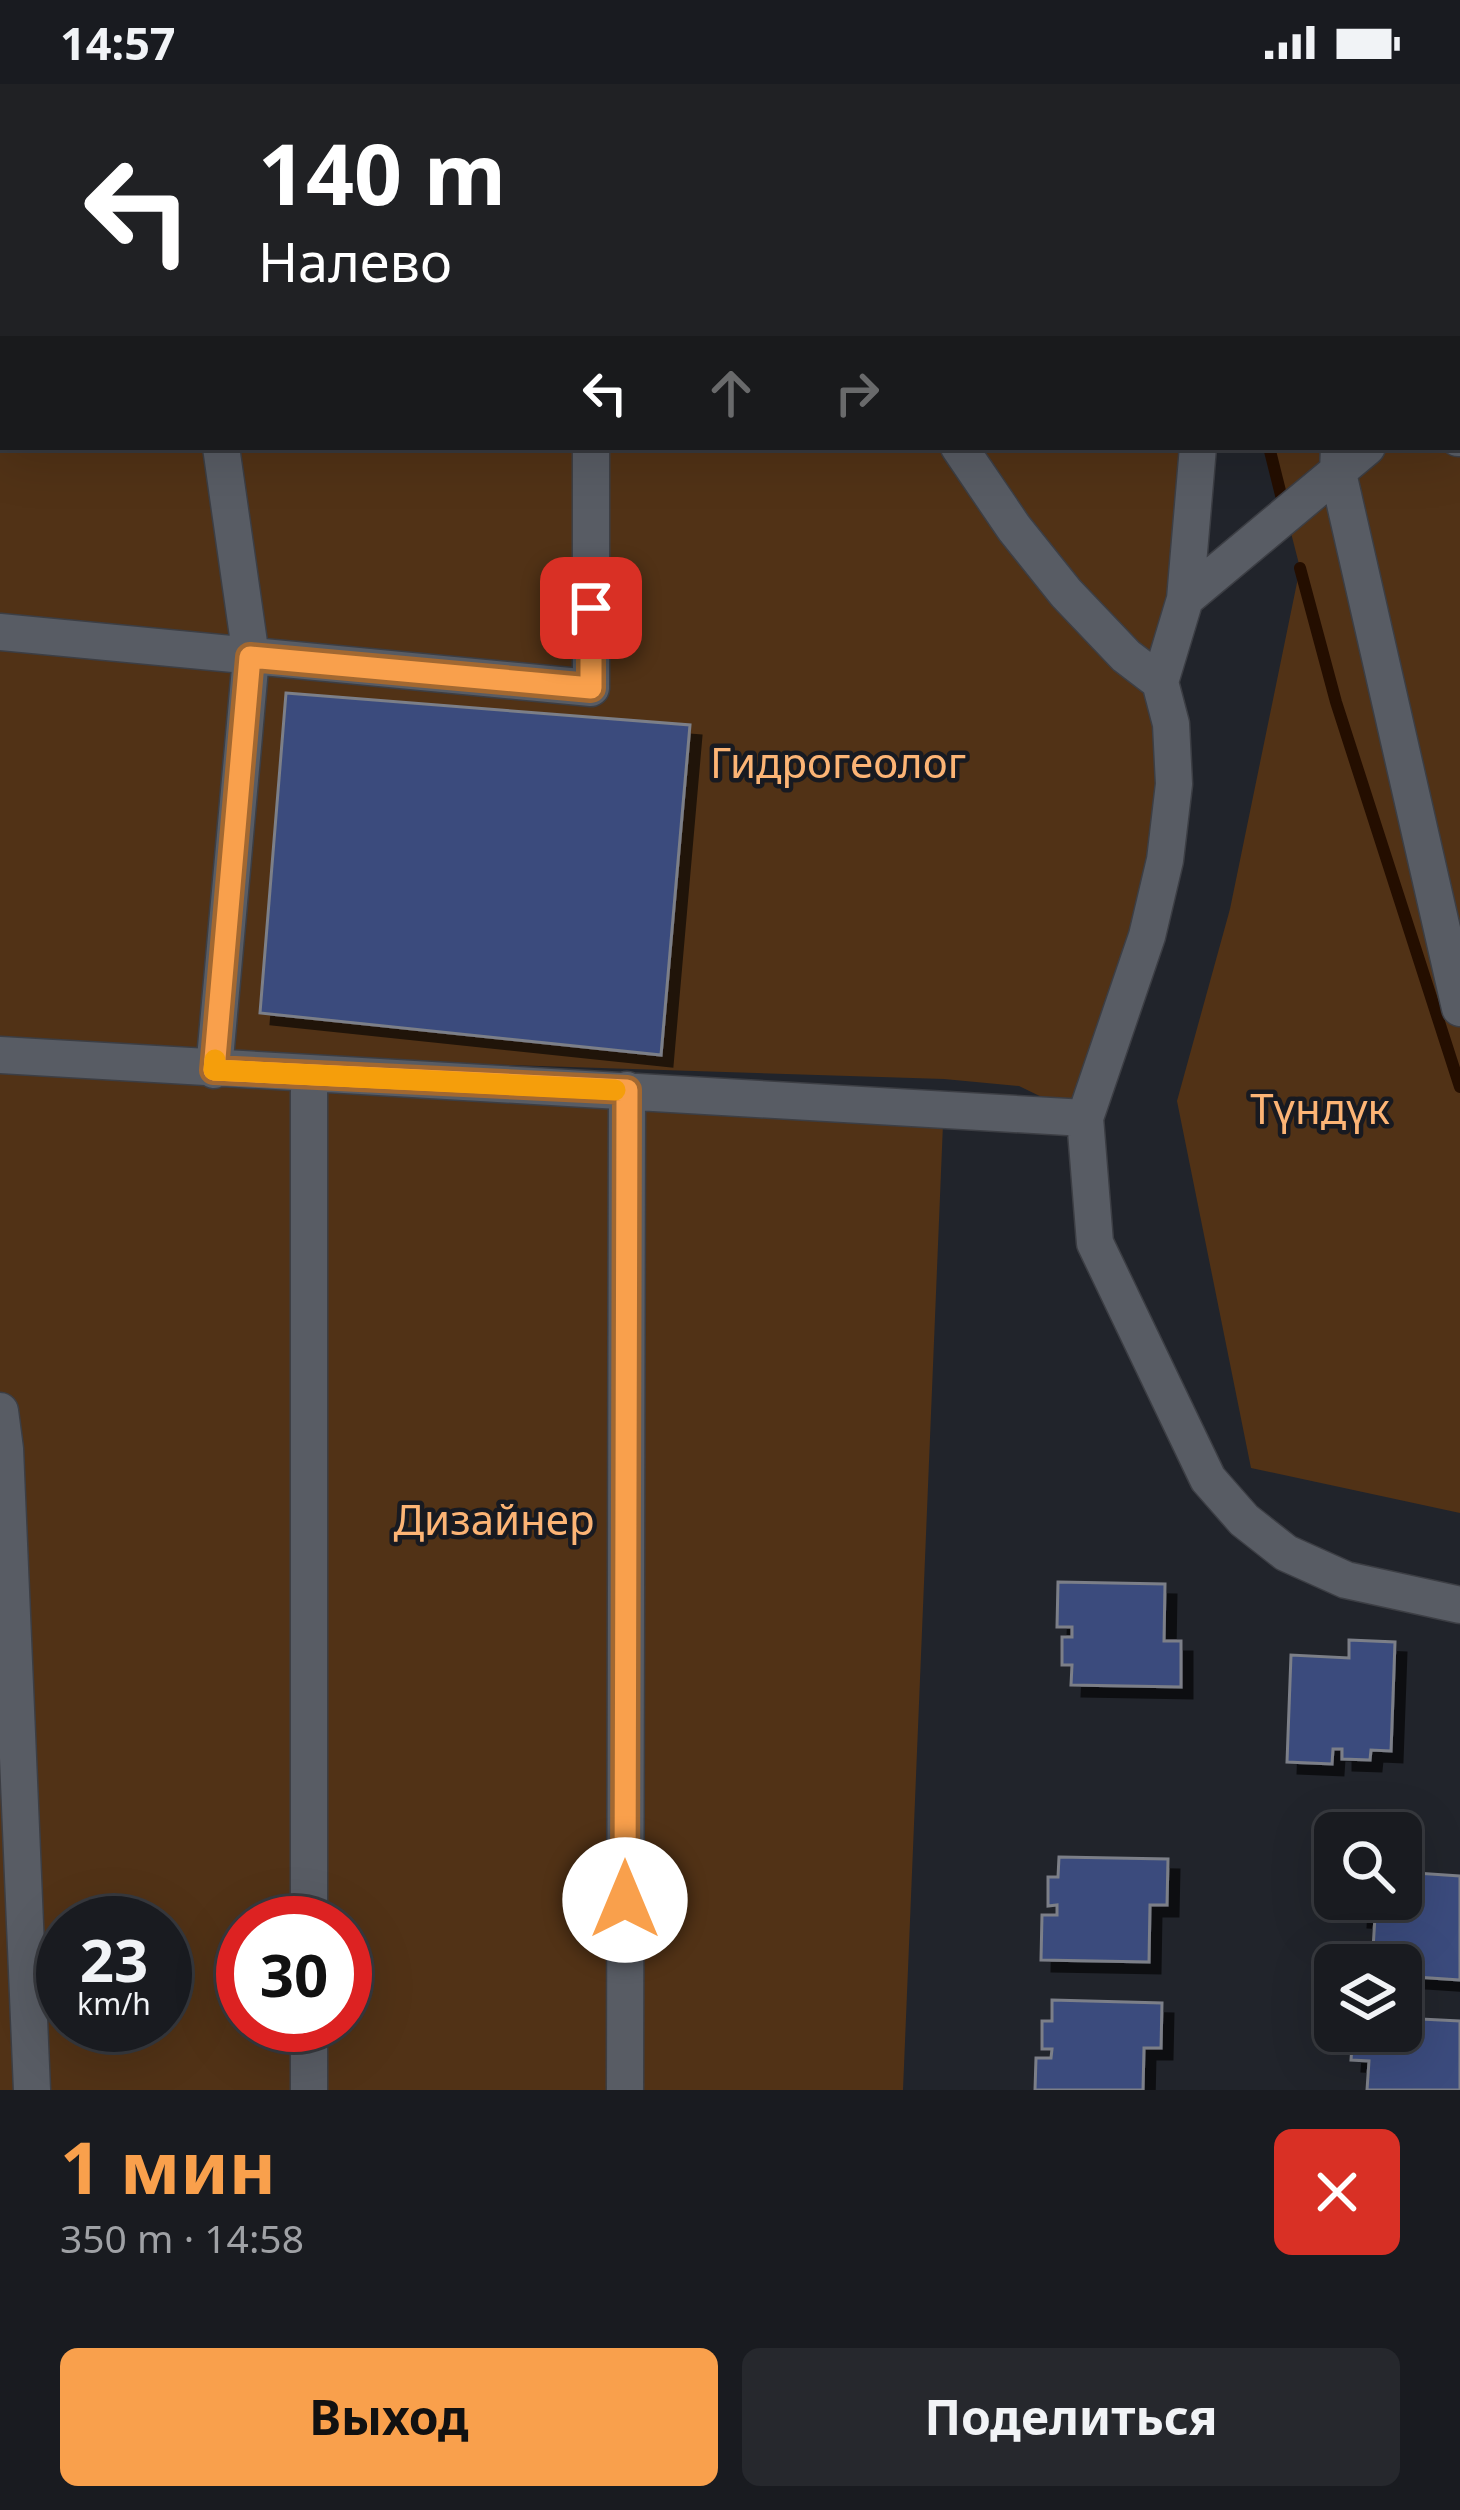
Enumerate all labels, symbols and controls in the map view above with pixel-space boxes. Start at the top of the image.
text: 14:57 [60,12,176,73]
text: 140 m [258,115,506,230]
icon: left [60,132,216,288]
text: Налево [258,224,452,298]
icon: left [572,360,638,426]
icon: ahead [698,360,764,426]
icon: right [824,360,890,426]
pin [540,557,642,659]
icon: arrive [558,575,624,641]
park label: Гидрогеолог [710,733,966,790]
park label: Түндүк [1250,1079,1390,1136]
park label: Дизайнер [393,1490,595,1547]
map controls [1314,1812,1422,2052]
button: search [1314,1812,1422,1920]
position arrow [562,1837,688,1963]
speed limit sign: 30 [216,1896,372,2052]
text: 23 [80,1918,148,2000]
button: layers [1314,1944,1422,2052]
text: km/h [77,1983,151,2024]
text: 1 мин [60,2117,276,2215]
button: close [1274,2129,1400,2255]
text: 350 m · 14:58 [60,2211,304,2264]
button: Выход [60,2348,718,2486]
button: Поделиться [742,2348,1400,2486]

